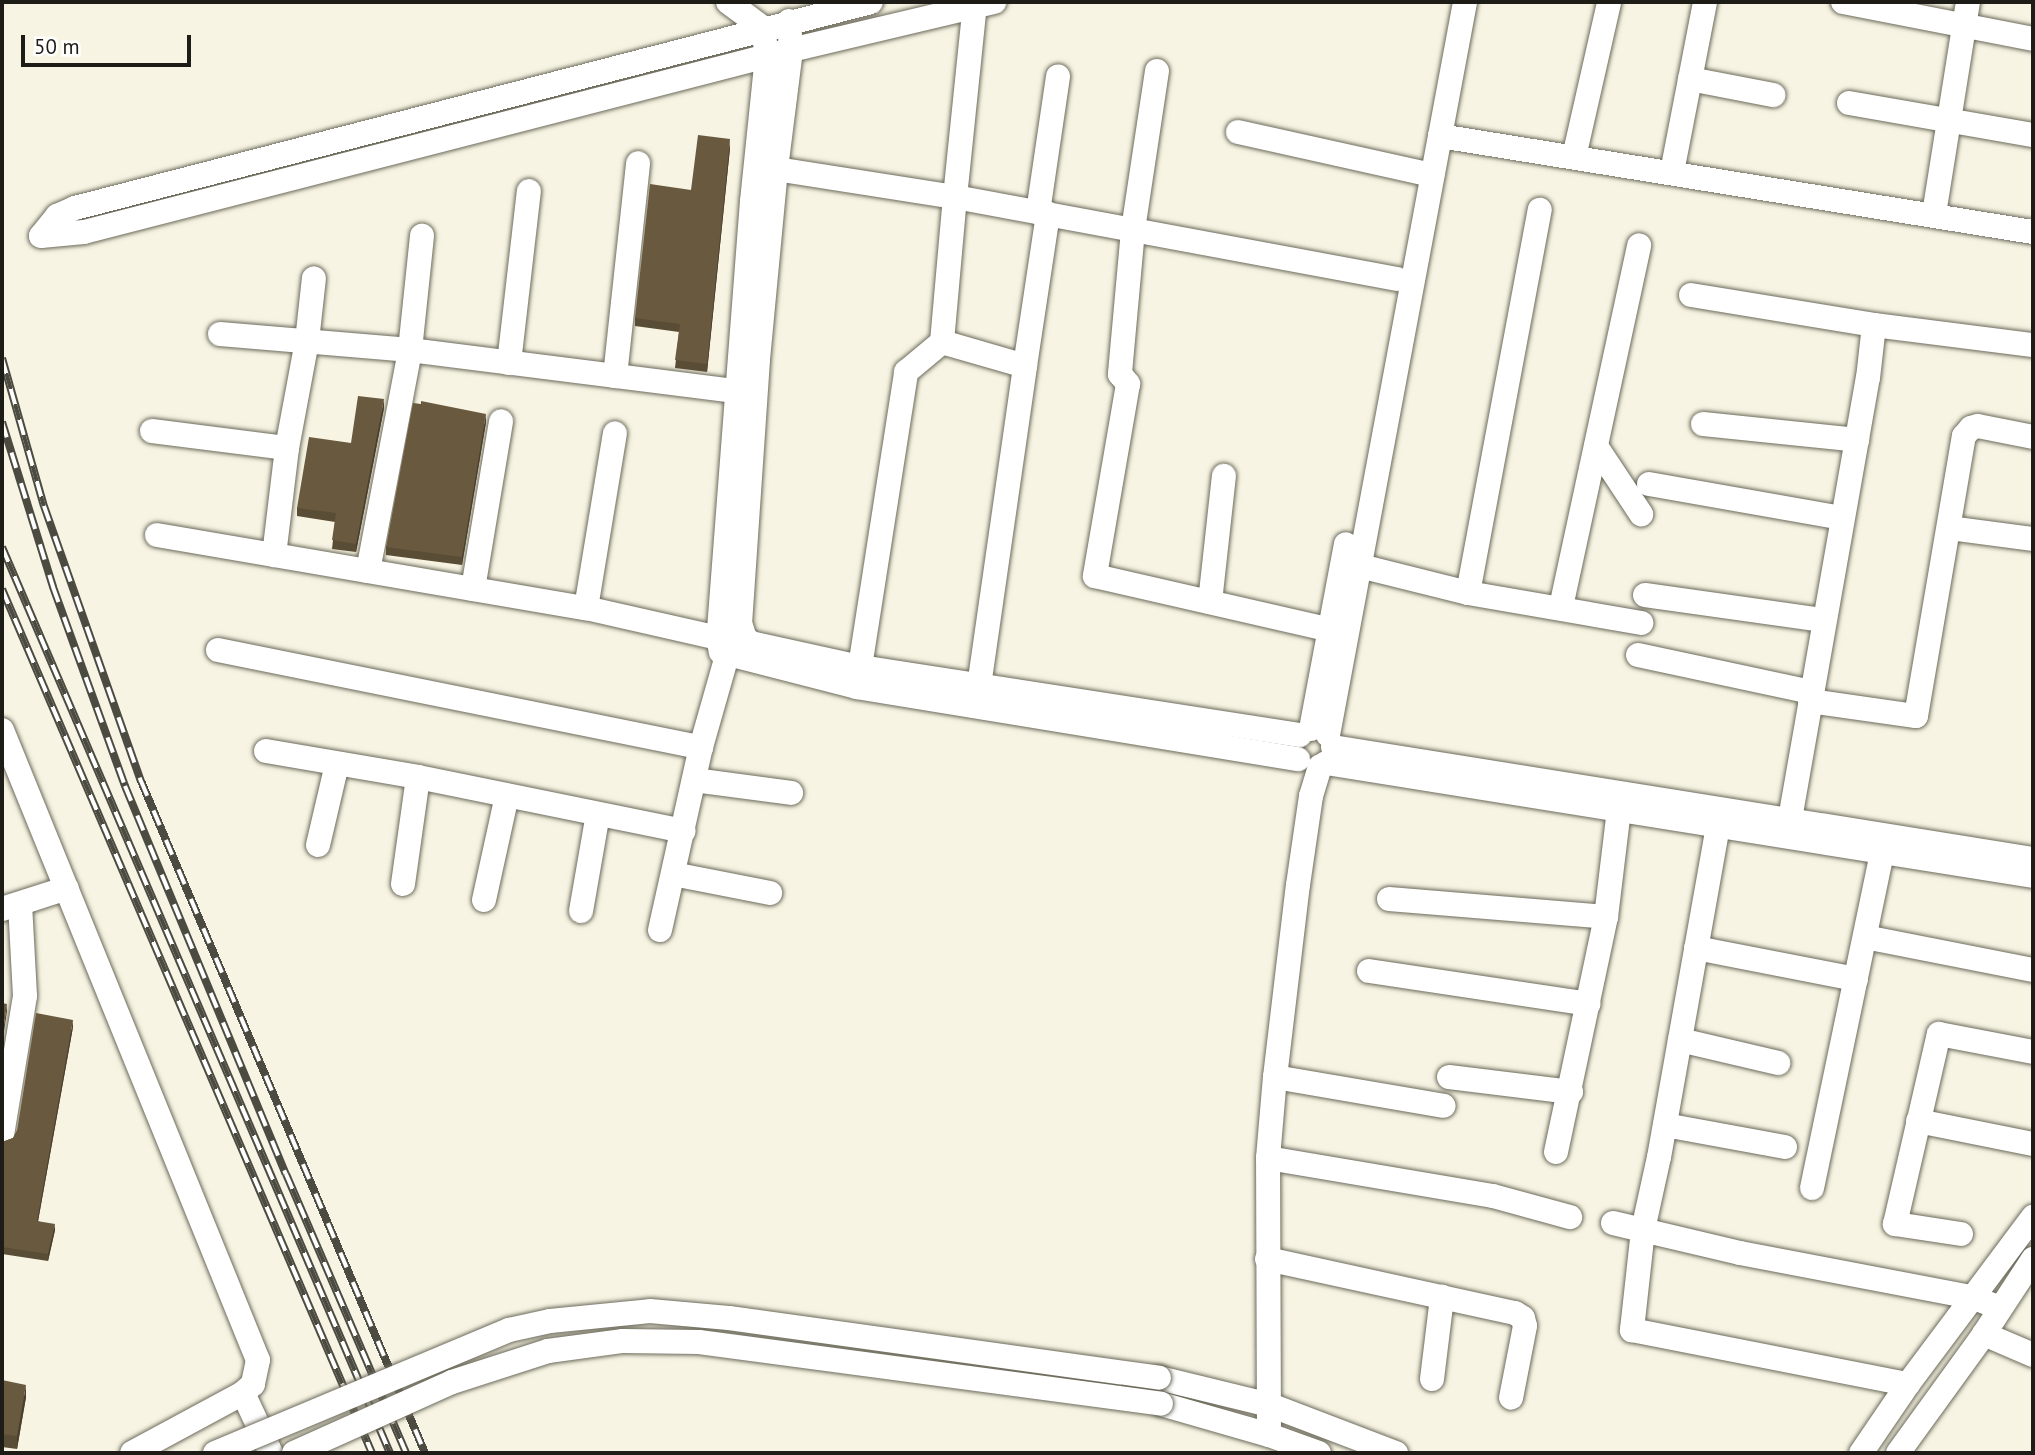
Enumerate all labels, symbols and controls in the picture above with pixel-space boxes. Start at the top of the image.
scale bar [24,21,194,65]
text: 50 m [34,33,80,60]

